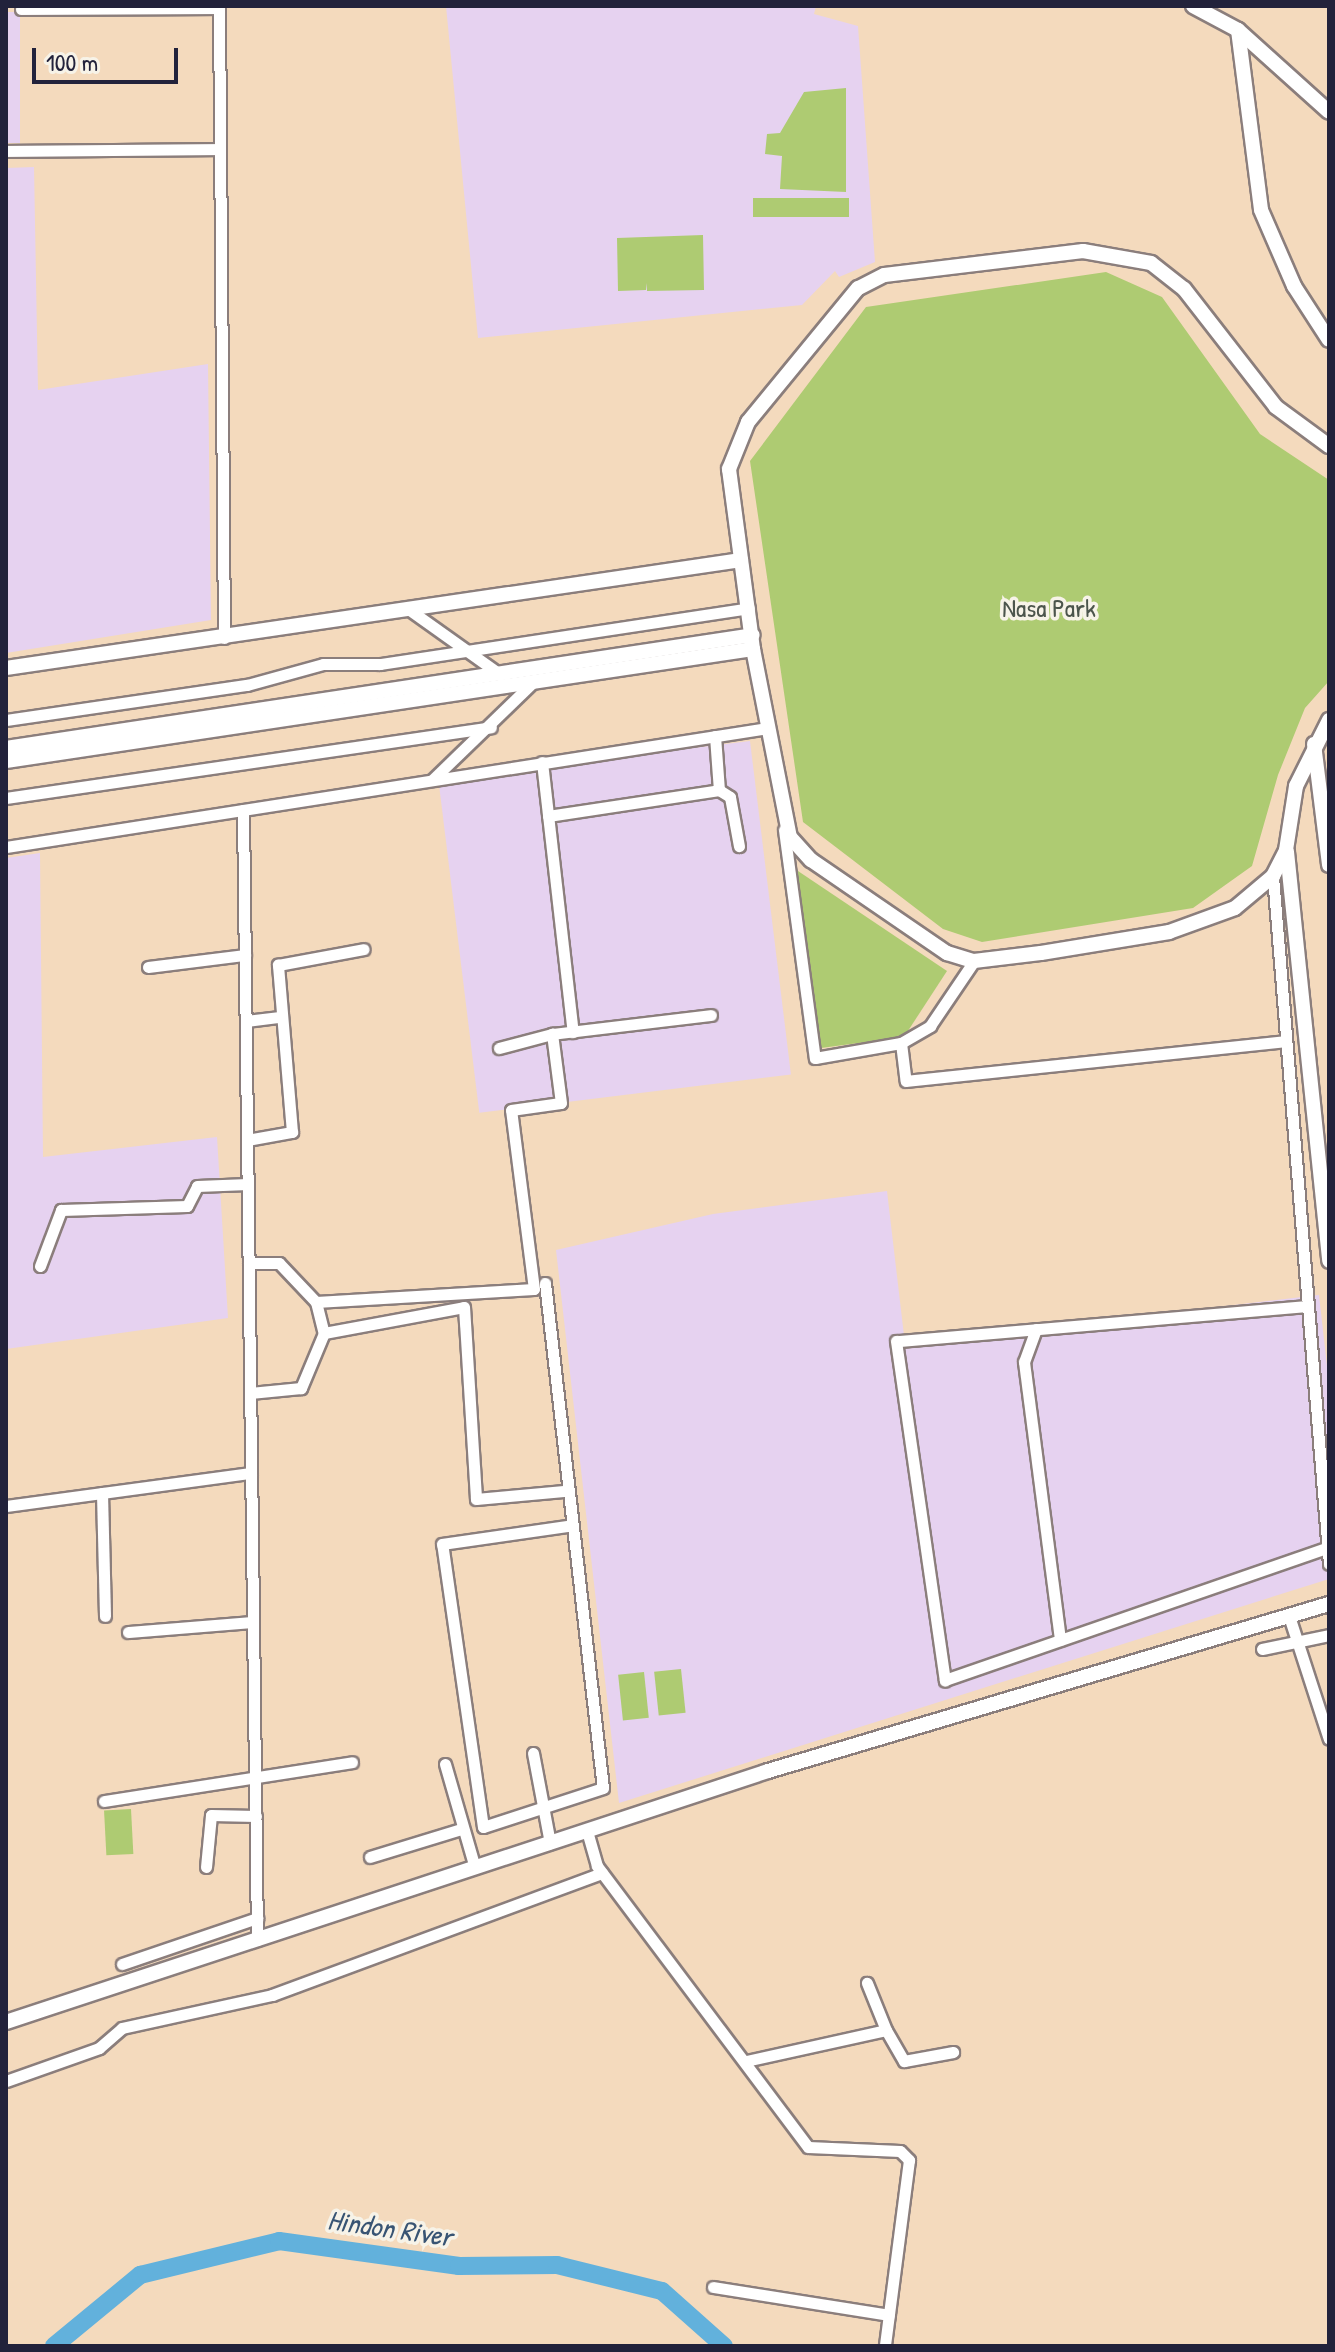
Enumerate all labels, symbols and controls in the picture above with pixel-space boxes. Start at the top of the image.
scale bar [36,32,182,82]
text: 100 m [46,46,98,78]
park label: Nasa Park [1002,592,1096,624]
water label: Hindon River [326,2203,454,2253]

